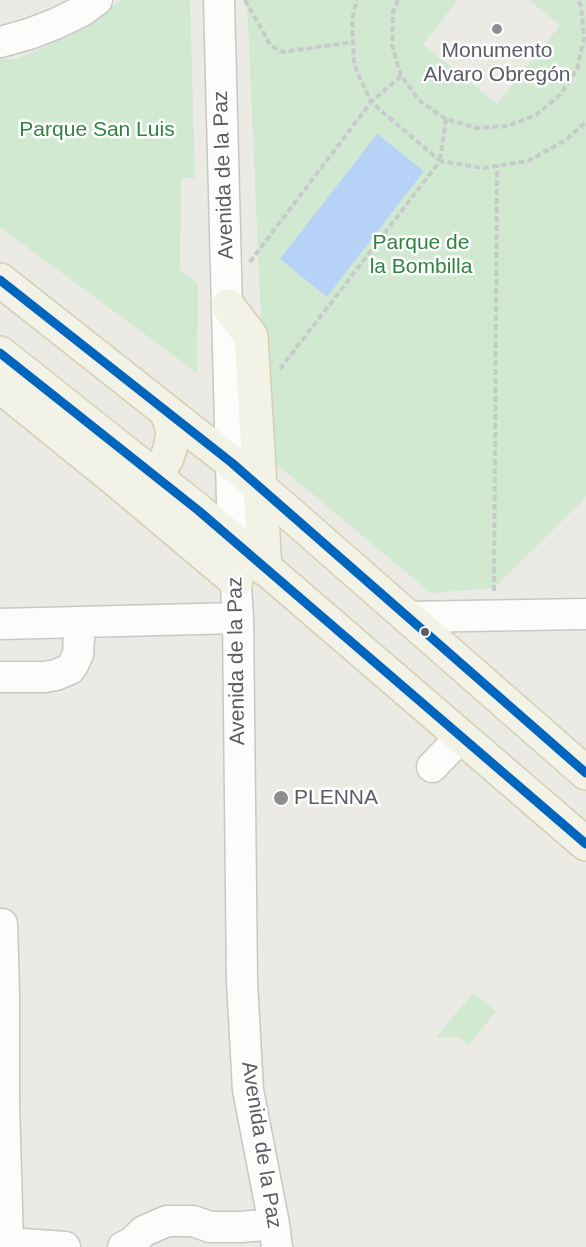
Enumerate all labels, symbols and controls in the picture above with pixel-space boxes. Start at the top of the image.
marker: Monumento Alvaro Obregón [490,22,504,36]
place label: Monumento Alvaro Obregón [423,38,571,88]
street label: Avenida de la Paz [208,90,240,260]
park label: Parque San Luis [19,117,175,143]
park label: Parque de la Bombilla [370,230,472,280]
street label: Avenida de la Paz [223,576,251,746]
unlabelled marker [419,626,431,638]
place label: PLENNA [294,785,378,811]
marker: PLENNA [272,789,290,807]
street label: Avenida de la Paz [235,1060,287,1230]

